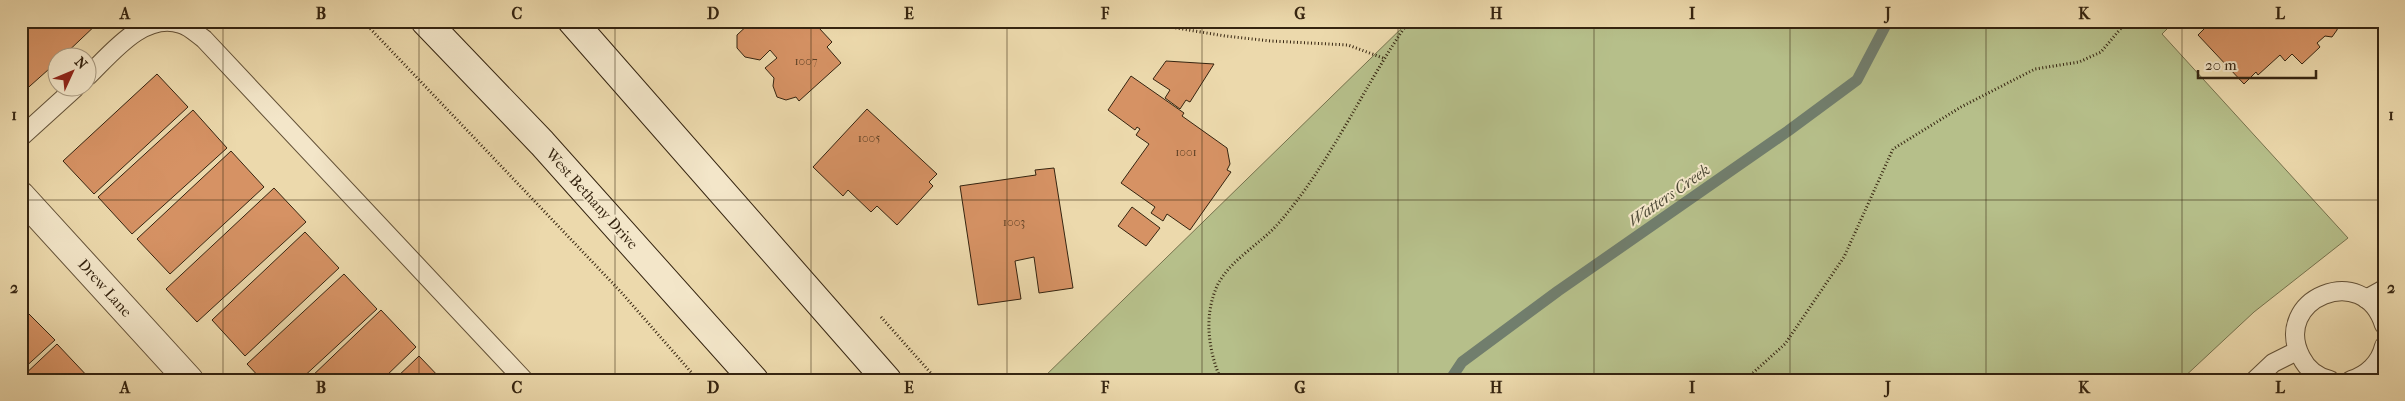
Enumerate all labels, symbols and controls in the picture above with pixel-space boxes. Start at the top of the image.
text: A [119,4,131,23]
text: B [316,4,326,23]
text: C [512,4,523,23]
text: D [707,4,719,23]
text: E [904,4,914,23]
text: F [1100,4,1110,23]
text: G [1294,4,1306,23]
text: H [1490,4,1503,23]
text: I [1689,4,1696,23]
text: J [1883,4,1891,24]
text: K [2078,4,2091,23]
text: L [2275,4,2285,23]
north arrow [48,48,98,98]
scale bar [2198,48,2315,80]
text: N [71,54,91,73]
house number: 1007 [794,54,818,68]
text: 20 m [2205,56,2237,74]
text: 1 [11,105,17,124]
text: 1 [2388,105,2394,124]
house number: 1005 [858,131,880,145]
street label: West Bethany Drive [541,144,642,253]
house number: 1001 [1175,145,1197,159]
water label: Watters Creek [1624,160,1714,230]
house number: 1003 [1003,215,1025,229]
street label: Drew Lane [74,255,136,321]
text: 2 [10,278,18,297]
text: 2 [2387,278,2395,297]
text: A [119,378,131,397]
text: B [316,378,326,397]
text: C [512,378,523,397]
text: D [707,378,719,397]
text: E [904,378,914,397]
text: F [1100,378,1110,397]
text: G [1294,378,1306,397]
text: H [1490,378,1503,397]
text: I [1689,378,1696,397]
text: J [1883,378,1891,398]
text: K [2078,378,2091,397]
text: L [2275,378,2285,397]

